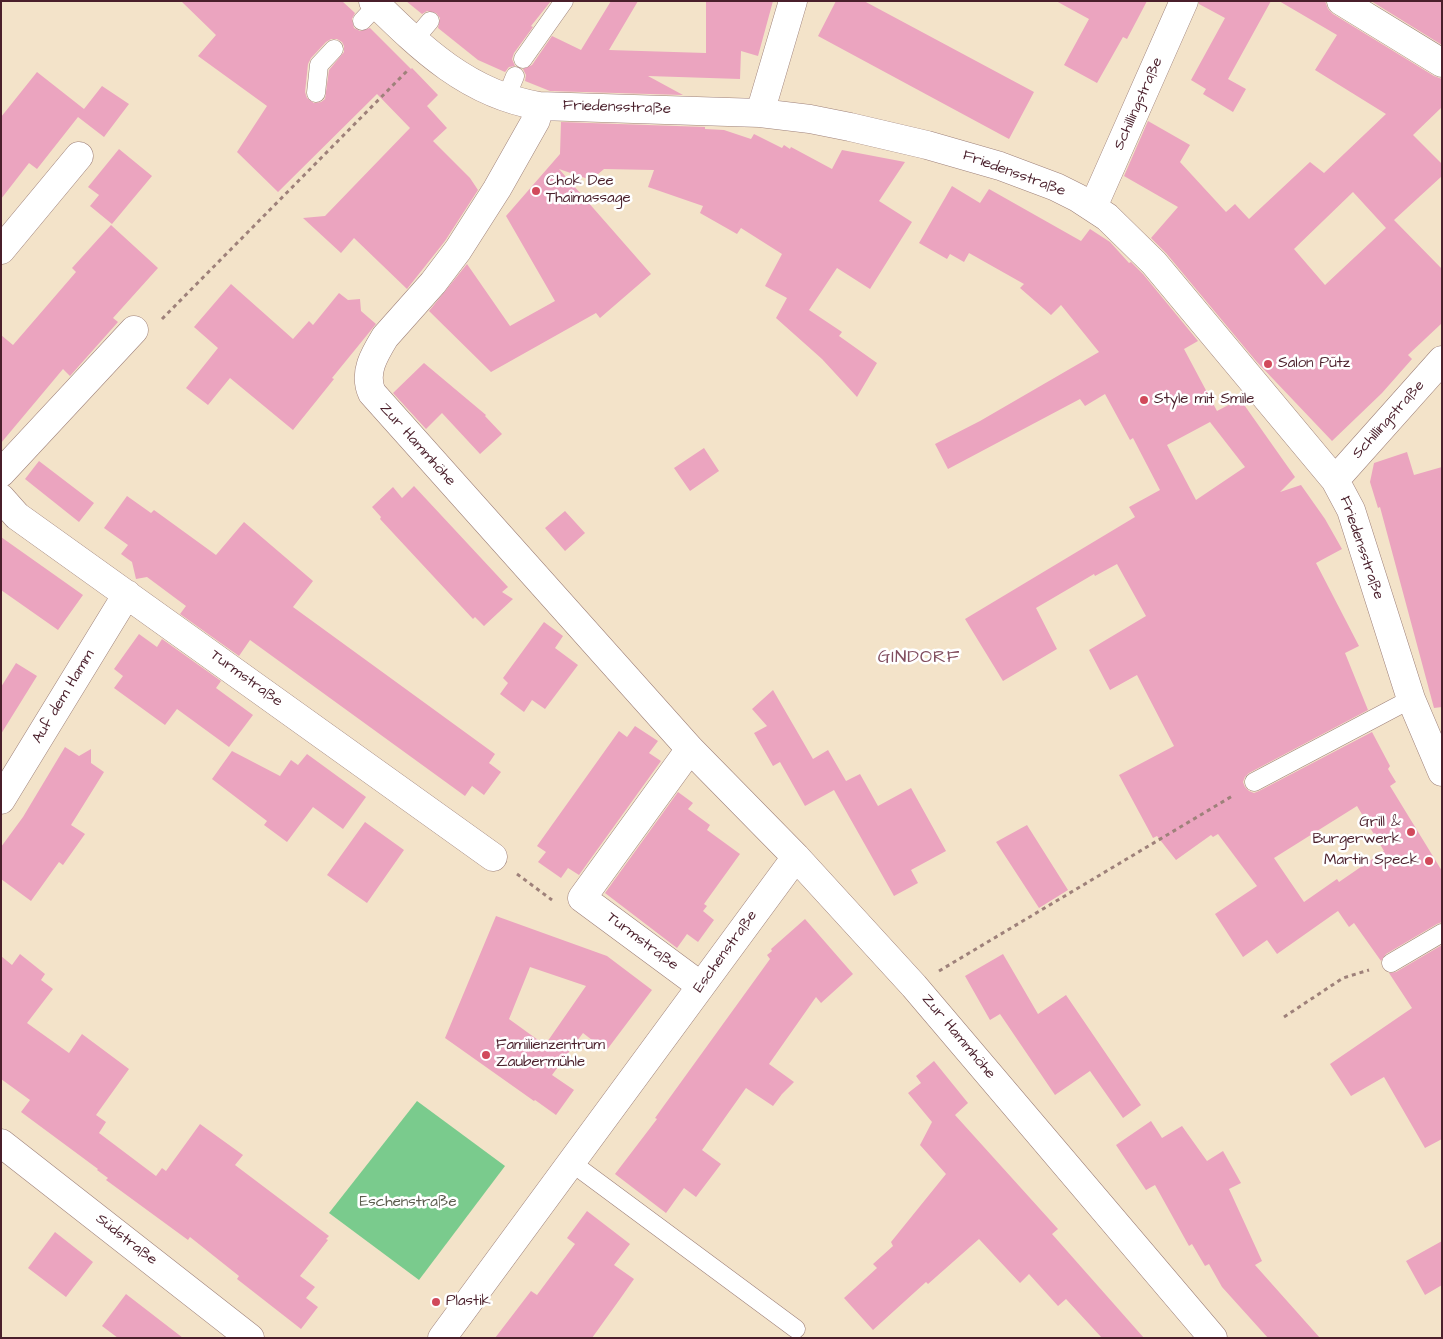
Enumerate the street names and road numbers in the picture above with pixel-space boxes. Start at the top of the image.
street label: Schillingstraße [1111,55,1167,153]
street label: Friedensstraße [563,97,671,119]
street label: Friedensstraße [960,147,1068,201]
street label: Schillingstraße [1349,377,1429,463]
street label: Zur Hammhöhe [375,400,459,490]
street label: Friedensstraße [1335,494,1387,602]
street label: Auf dem Hamm [29,647,99,747]
street label: Turmstraße [206,647,286,711]
street label: Eschenstraße [690,907,762,997]
street label: Turmstraße [603,909,681,975]
street label: Zur Hammhöhe [917,991,999,1083]
street label: Südstraße [92,1210,160,1270]

